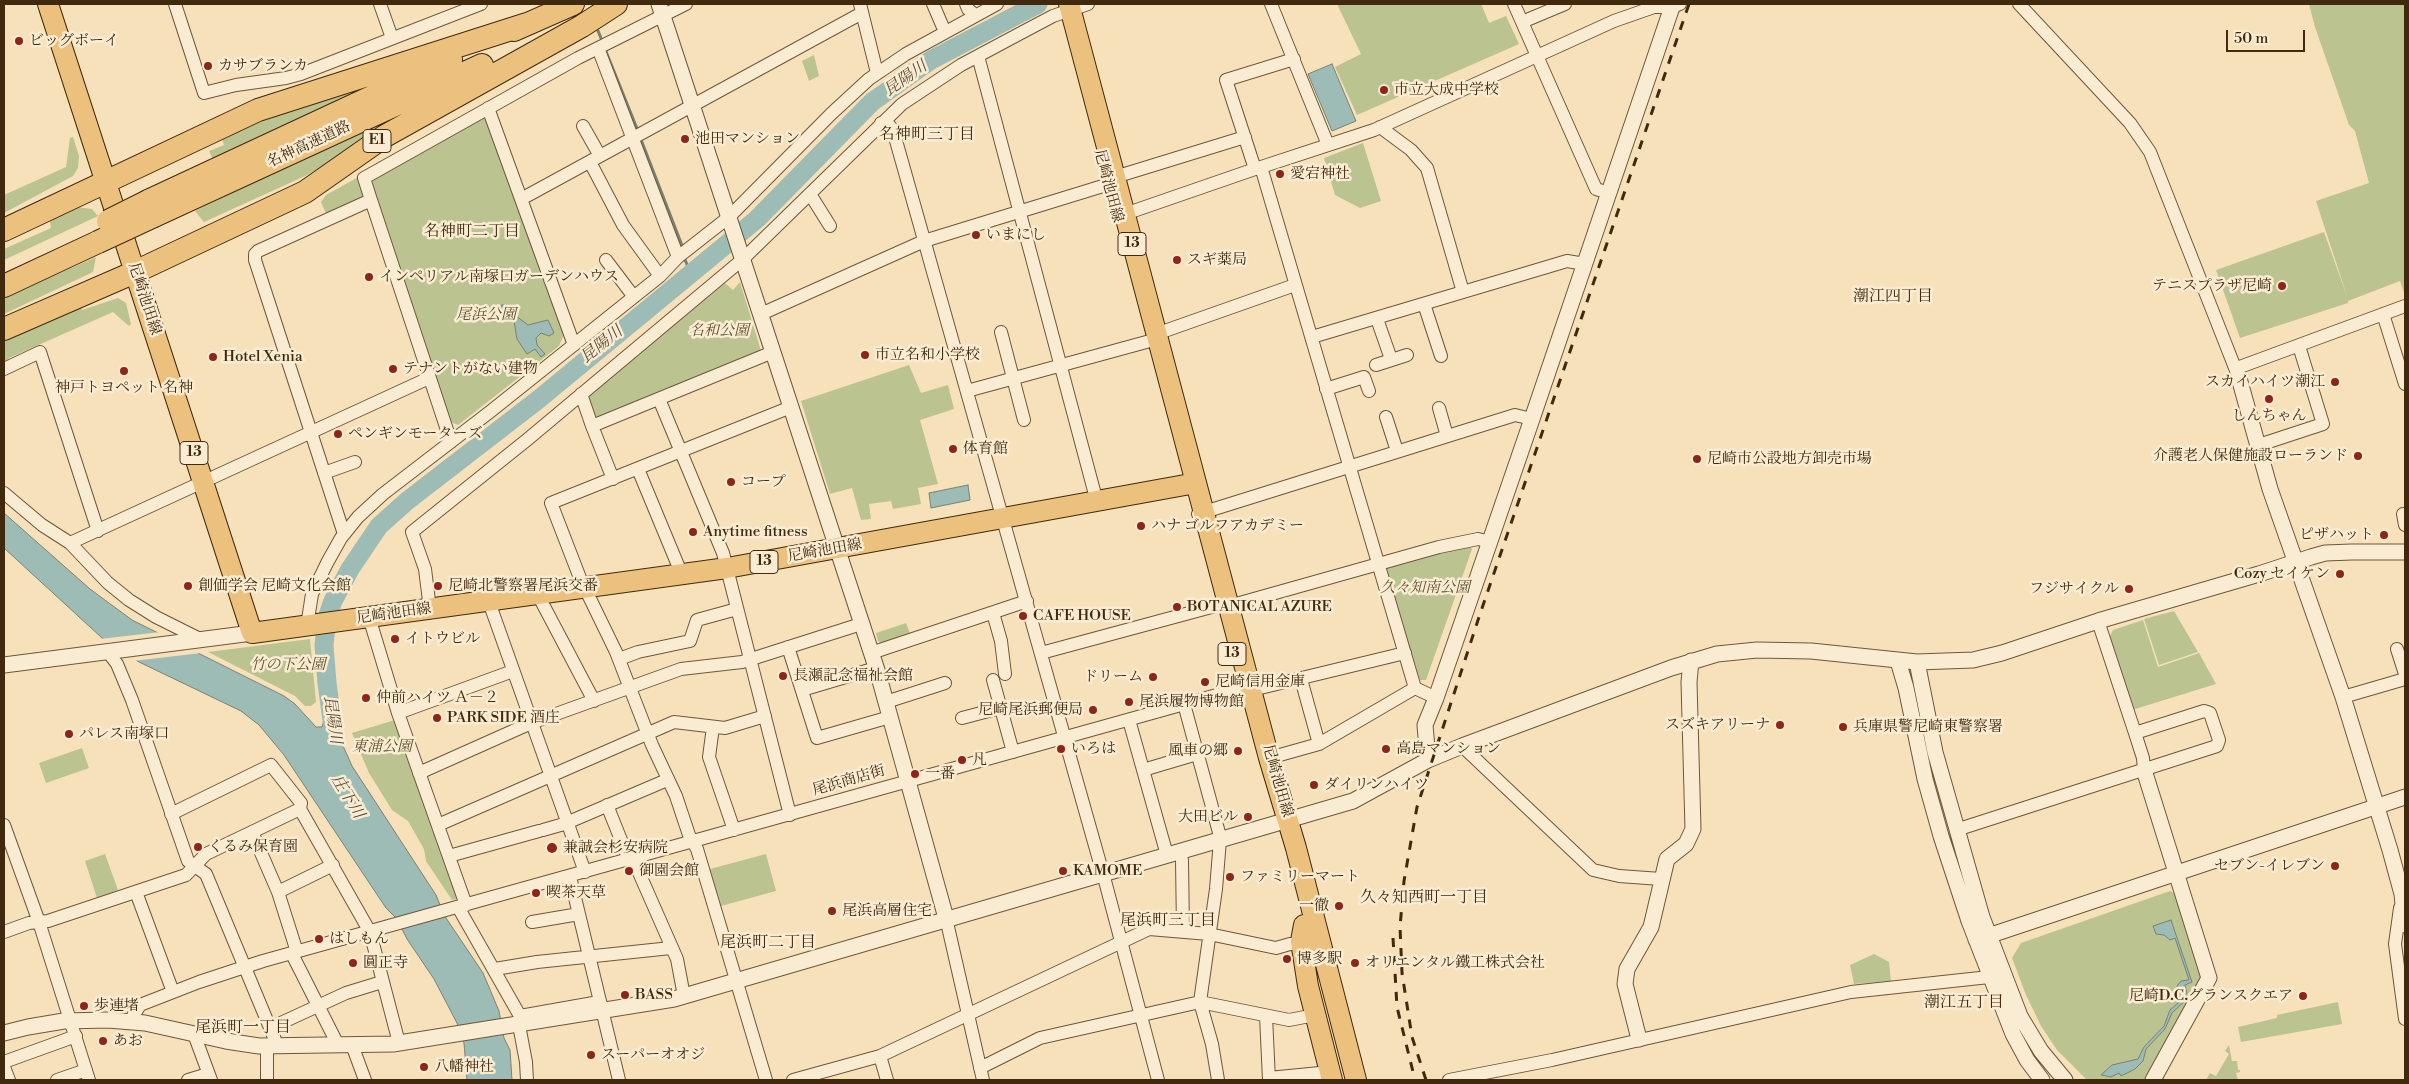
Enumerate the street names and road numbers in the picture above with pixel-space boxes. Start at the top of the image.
street label: 名神高速道路 [264,118,354,172]
road number: E1 [363,130,391,152]
street label: 尼崎池田線 [1090,147,1126,225]
road number: 13 [1118,232,1146,255]
street label: 尼崎池田線 [124,261,164,337]
road number: 13 [180,442,208,464]
street label: 尼崎池田線 [787,536,863,566]
road number: 13 [750,550,778,574]
street label: 尼崎池田線 [356,600,432,628]
road number: 13 [1218,642,1246,666]
street label: 尼崎池田線 [1258,742,1296,820]
street label: 尾浜商店街 [810,762,888,800]

